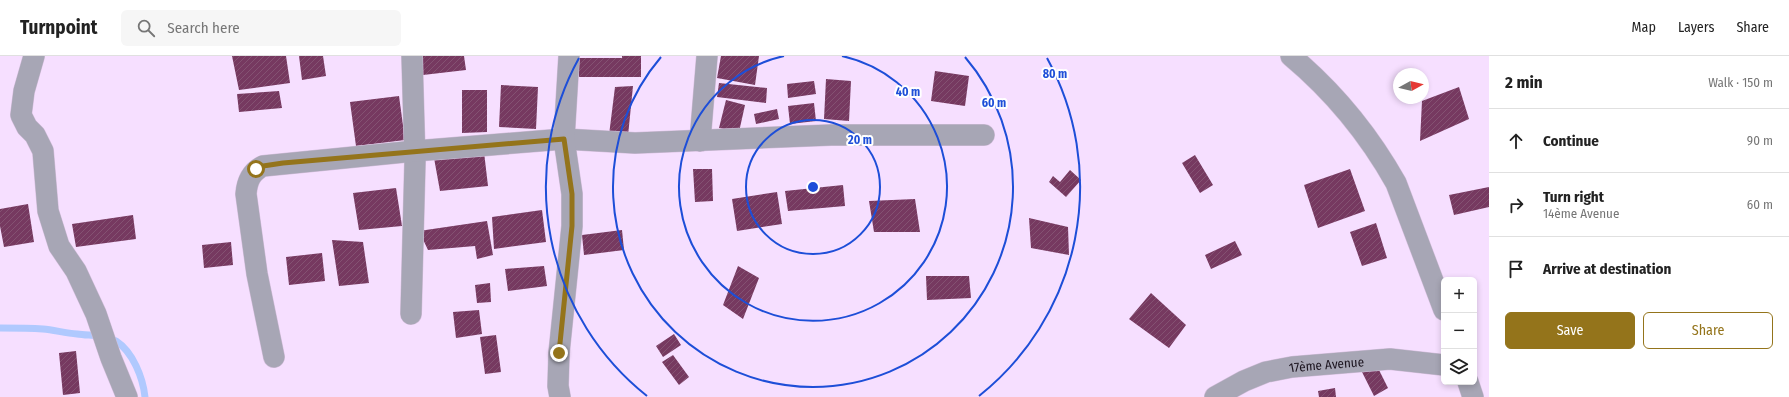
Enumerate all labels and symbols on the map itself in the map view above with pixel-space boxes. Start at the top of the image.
text: 80 m [1043,67,1067,81]
north arrow [1393,68,1429,104]
text: 40 m [896,85,920,99]
text: 60 m [982,96,1006,110]
text: 20 m [847,133,872,147]
route start [247,160,265,178]
centre of rings [806,180,820,194]
route end [550,344,568,362]
street label: 17ème Avenue [1288,354,1365,375]

